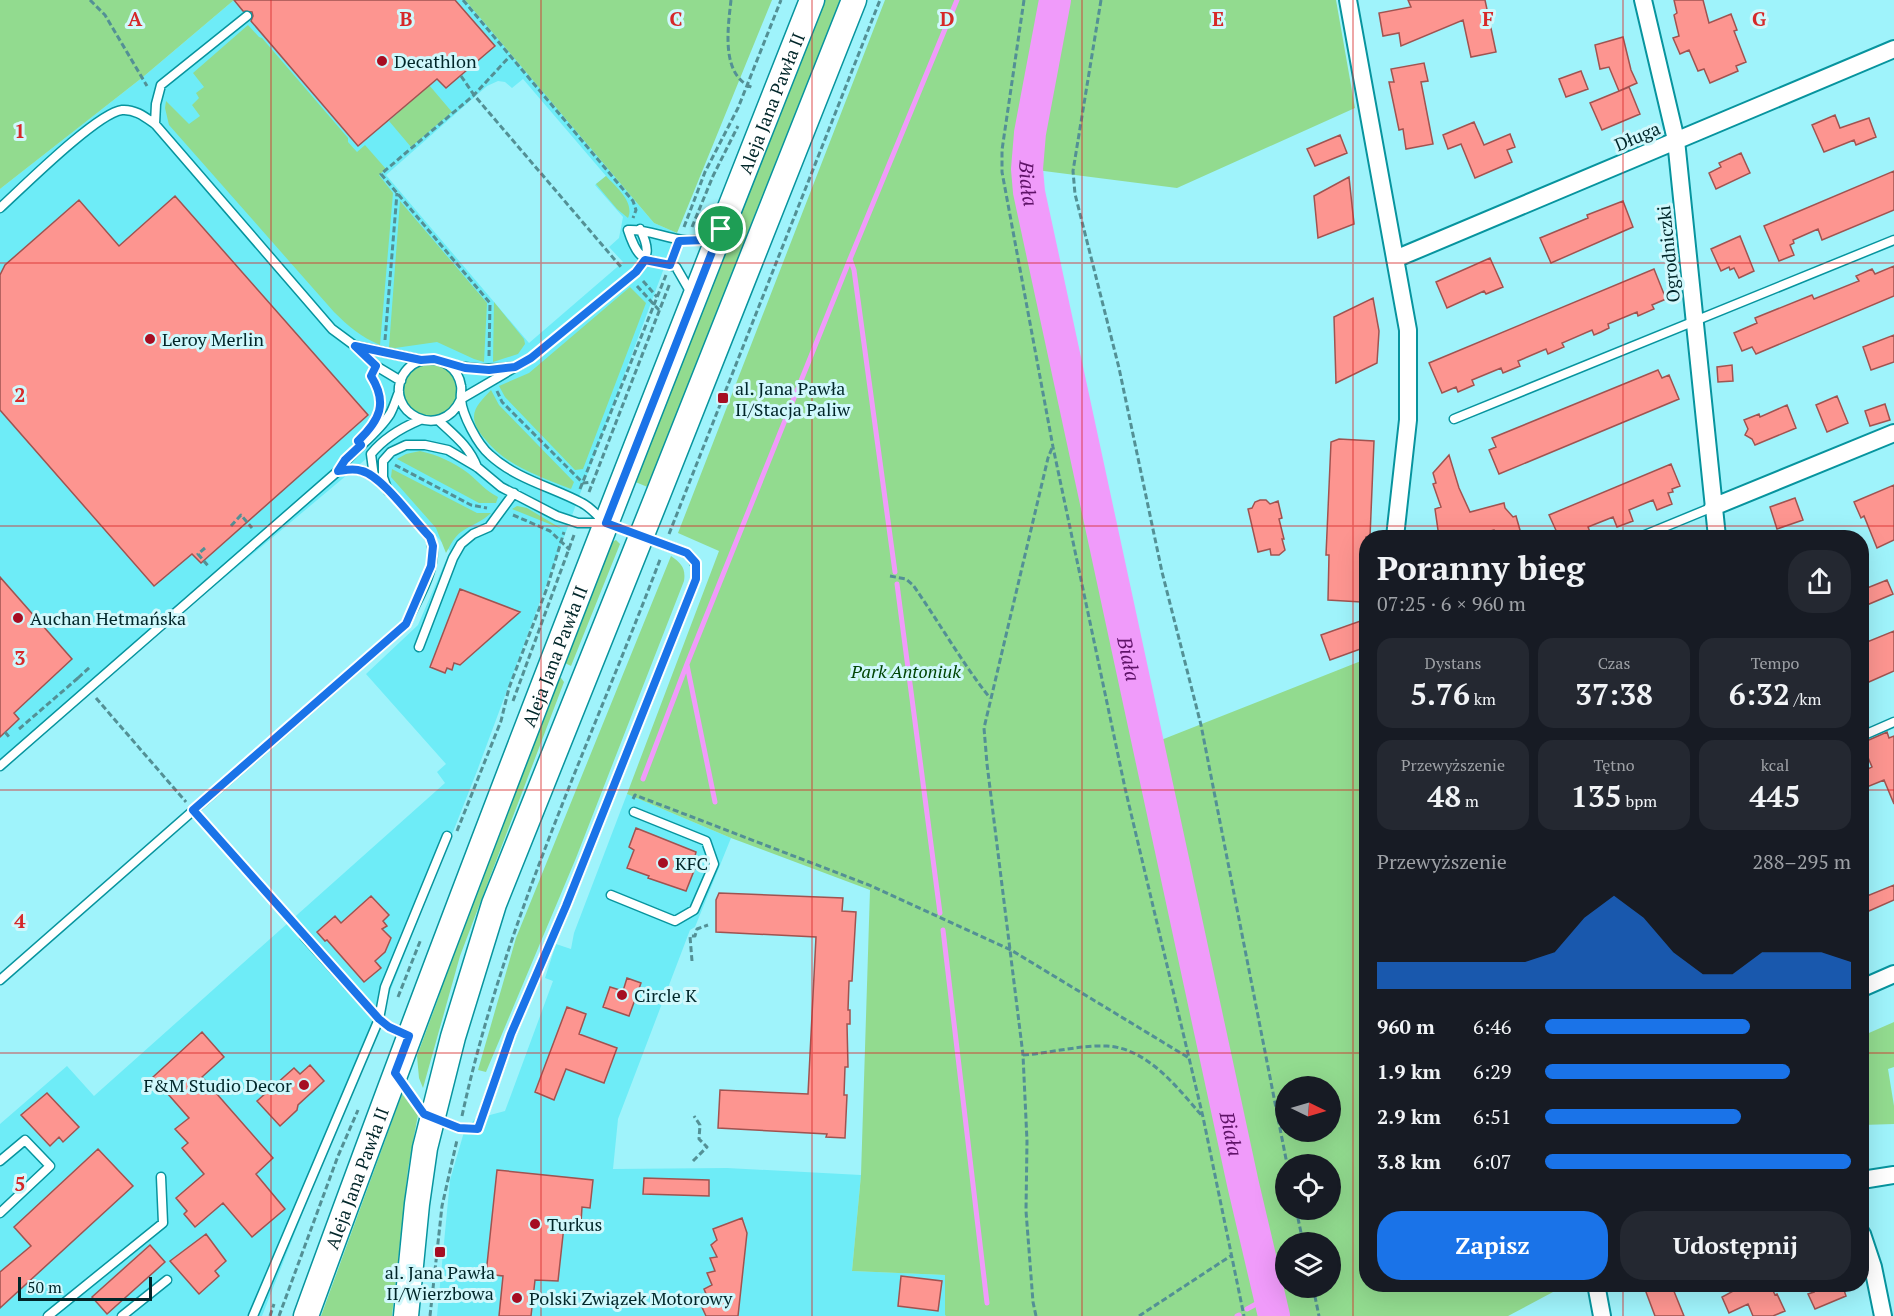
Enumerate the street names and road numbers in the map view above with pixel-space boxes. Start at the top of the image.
street label: Aleja Jana Pawła II [732,29,810,177]
street label: Długa [1610,116,1664,156]
street label: Ogrodniczki [1651,204,1685,304]
street label: Aleja Jana Pawła II [516,582,593,730]
street label: Aleja Jana Pawła II [320,1104,394,1252]

